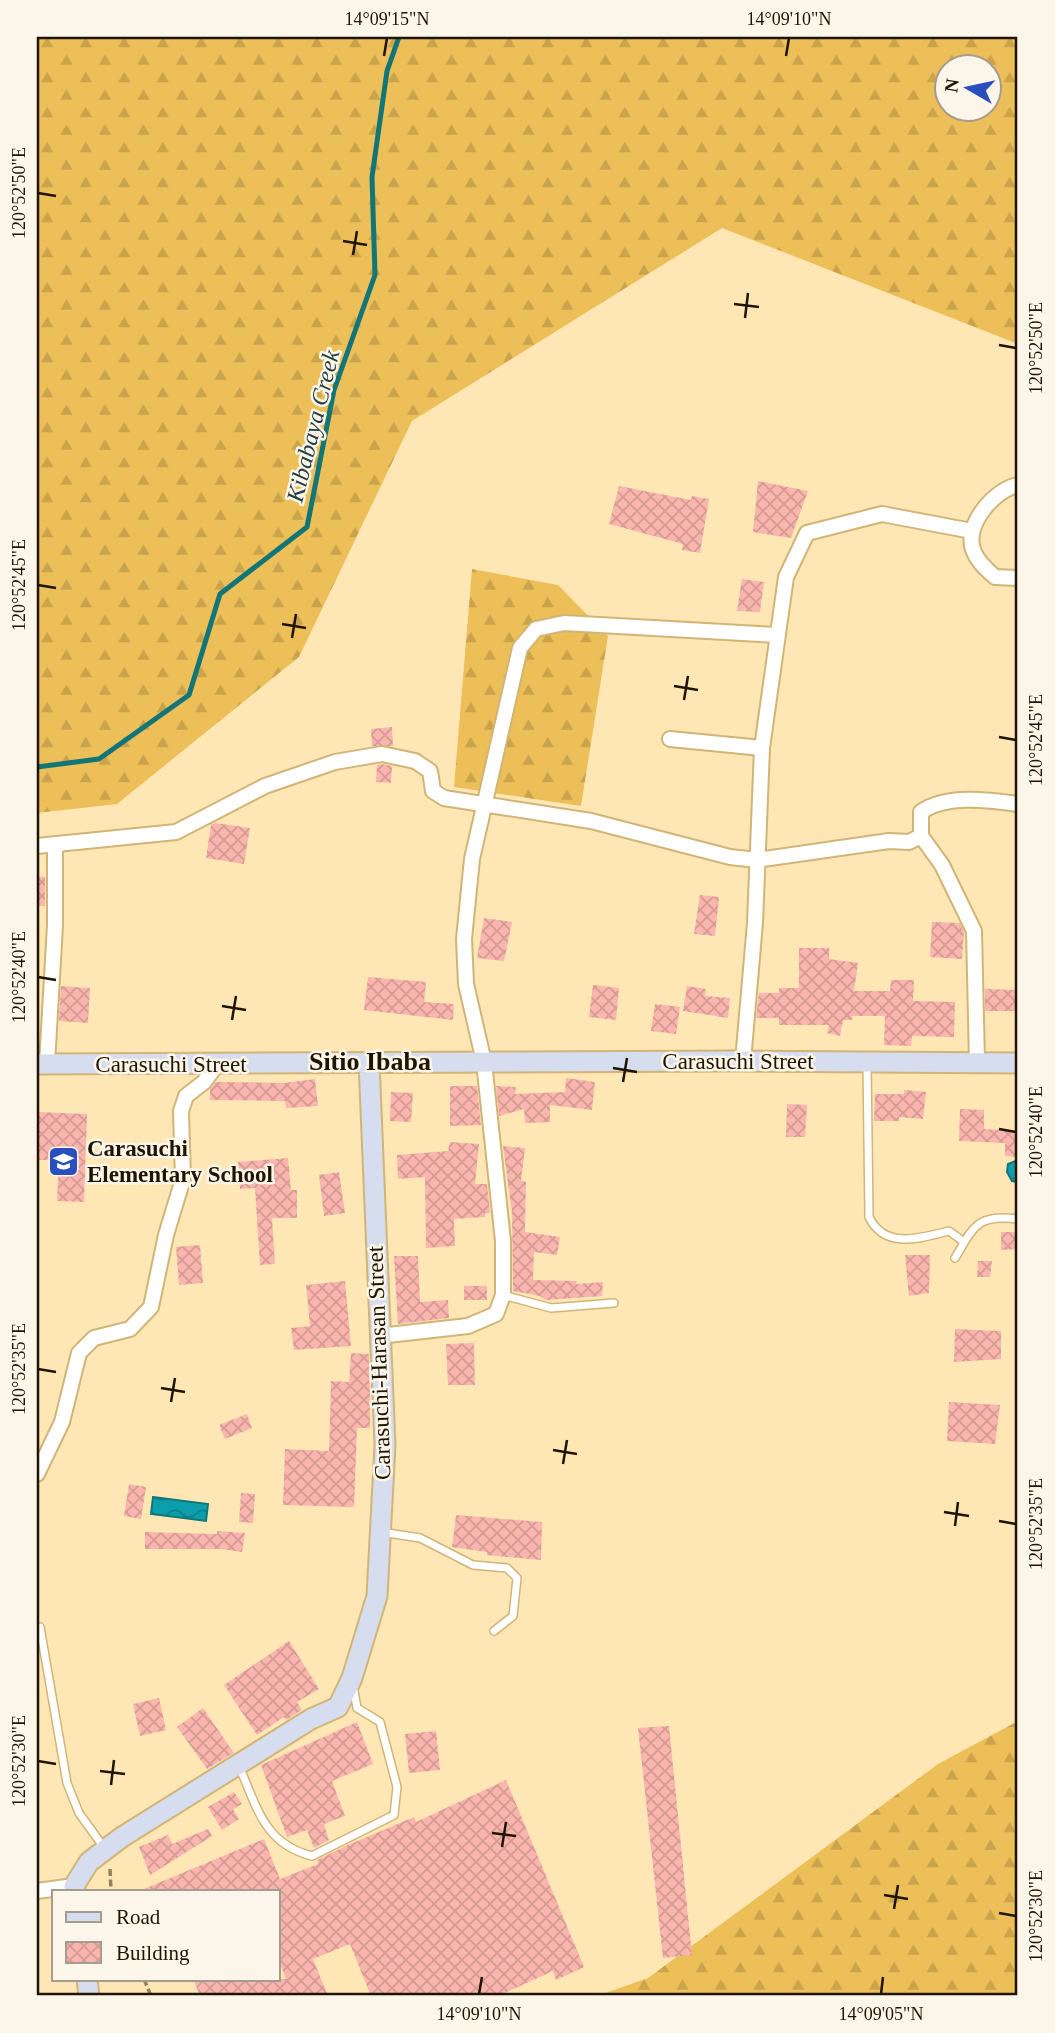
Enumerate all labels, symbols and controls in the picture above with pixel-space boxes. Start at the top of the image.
text: 14°09'15"N [345,9,429,29]
text: 14°09'10"N [747,9,831,29]
north arrow [932,52,1002,122]
text: N [940,77,963,94]
text: 120°52'50"E [9,147,29,239]
text: 120°52'50"E [1026,302,1046,394]
water label: Kibabaya Creek [281,347,345,506]
text: 120°52'45"E [9,539,29,631]
text: 120°52'45"E [1026,694,1046,786]
text: 120°52'40"E [9,931,29,1023]
district label: Sitio Ibaba [309,1047,431,1076]
street label: Carasuchi Street [662,1049,814,1074]
street label: Carasuchi Street [95,1052,247,1077]
text: 120°52'40"E [1026,1086,1046,1178]
place label: Carasuchi Elementary School [87,1136,273,1187]
school or university icon: Carasuchi Elementary School [47,1144,81,1178]
street label: Carasuchi-Harasan Street [362,1245,396,1481]
text: 120°52'35"E [9,1323,29,1415]
text: 120°52'35"E [1026,1478,1046,1570]
text: 120°52'30"E [9,1715,29,1807]
text: 120°52'30"E [1026,1870,1046,1962]
legend [52,1890,280,1980]
text: Road [116,1905,161,1929]
text: Building [116,1941,190,1965]
text: 14°09'10"N [437,2004,521,2024]
text: 14°09'05"N [839,2004,923,2024]

